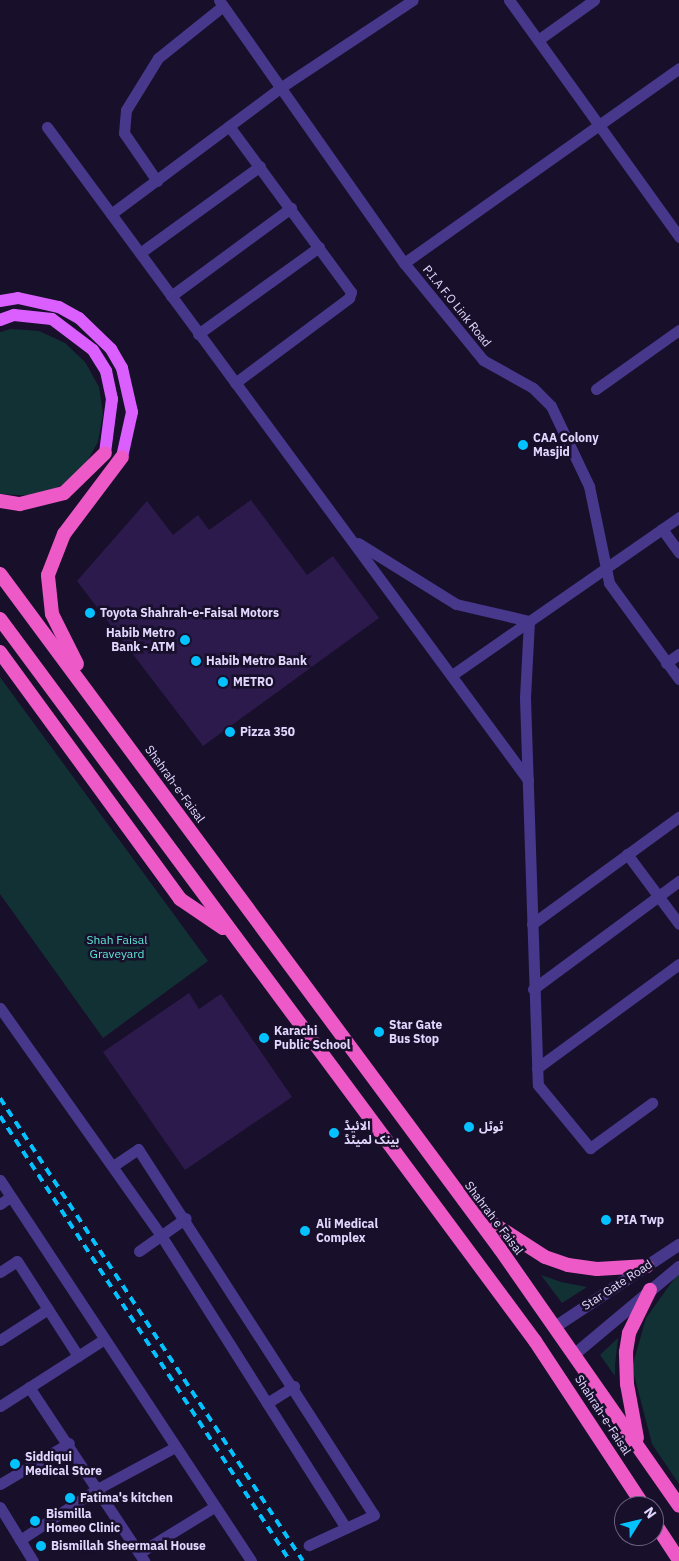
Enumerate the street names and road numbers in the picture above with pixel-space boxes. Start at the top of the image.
street label: P.I.A F.O Link Road [420,262,494,350]
street label: Shahrah-e-Faisal [142,742,208,826]
street label: Shahrah e Faisal [462,1179,526,1257]
street label: Star Gate Road [579,1257,655,1313]
street label: Shahrah-e-Faisal [572,1372,634,1458]

